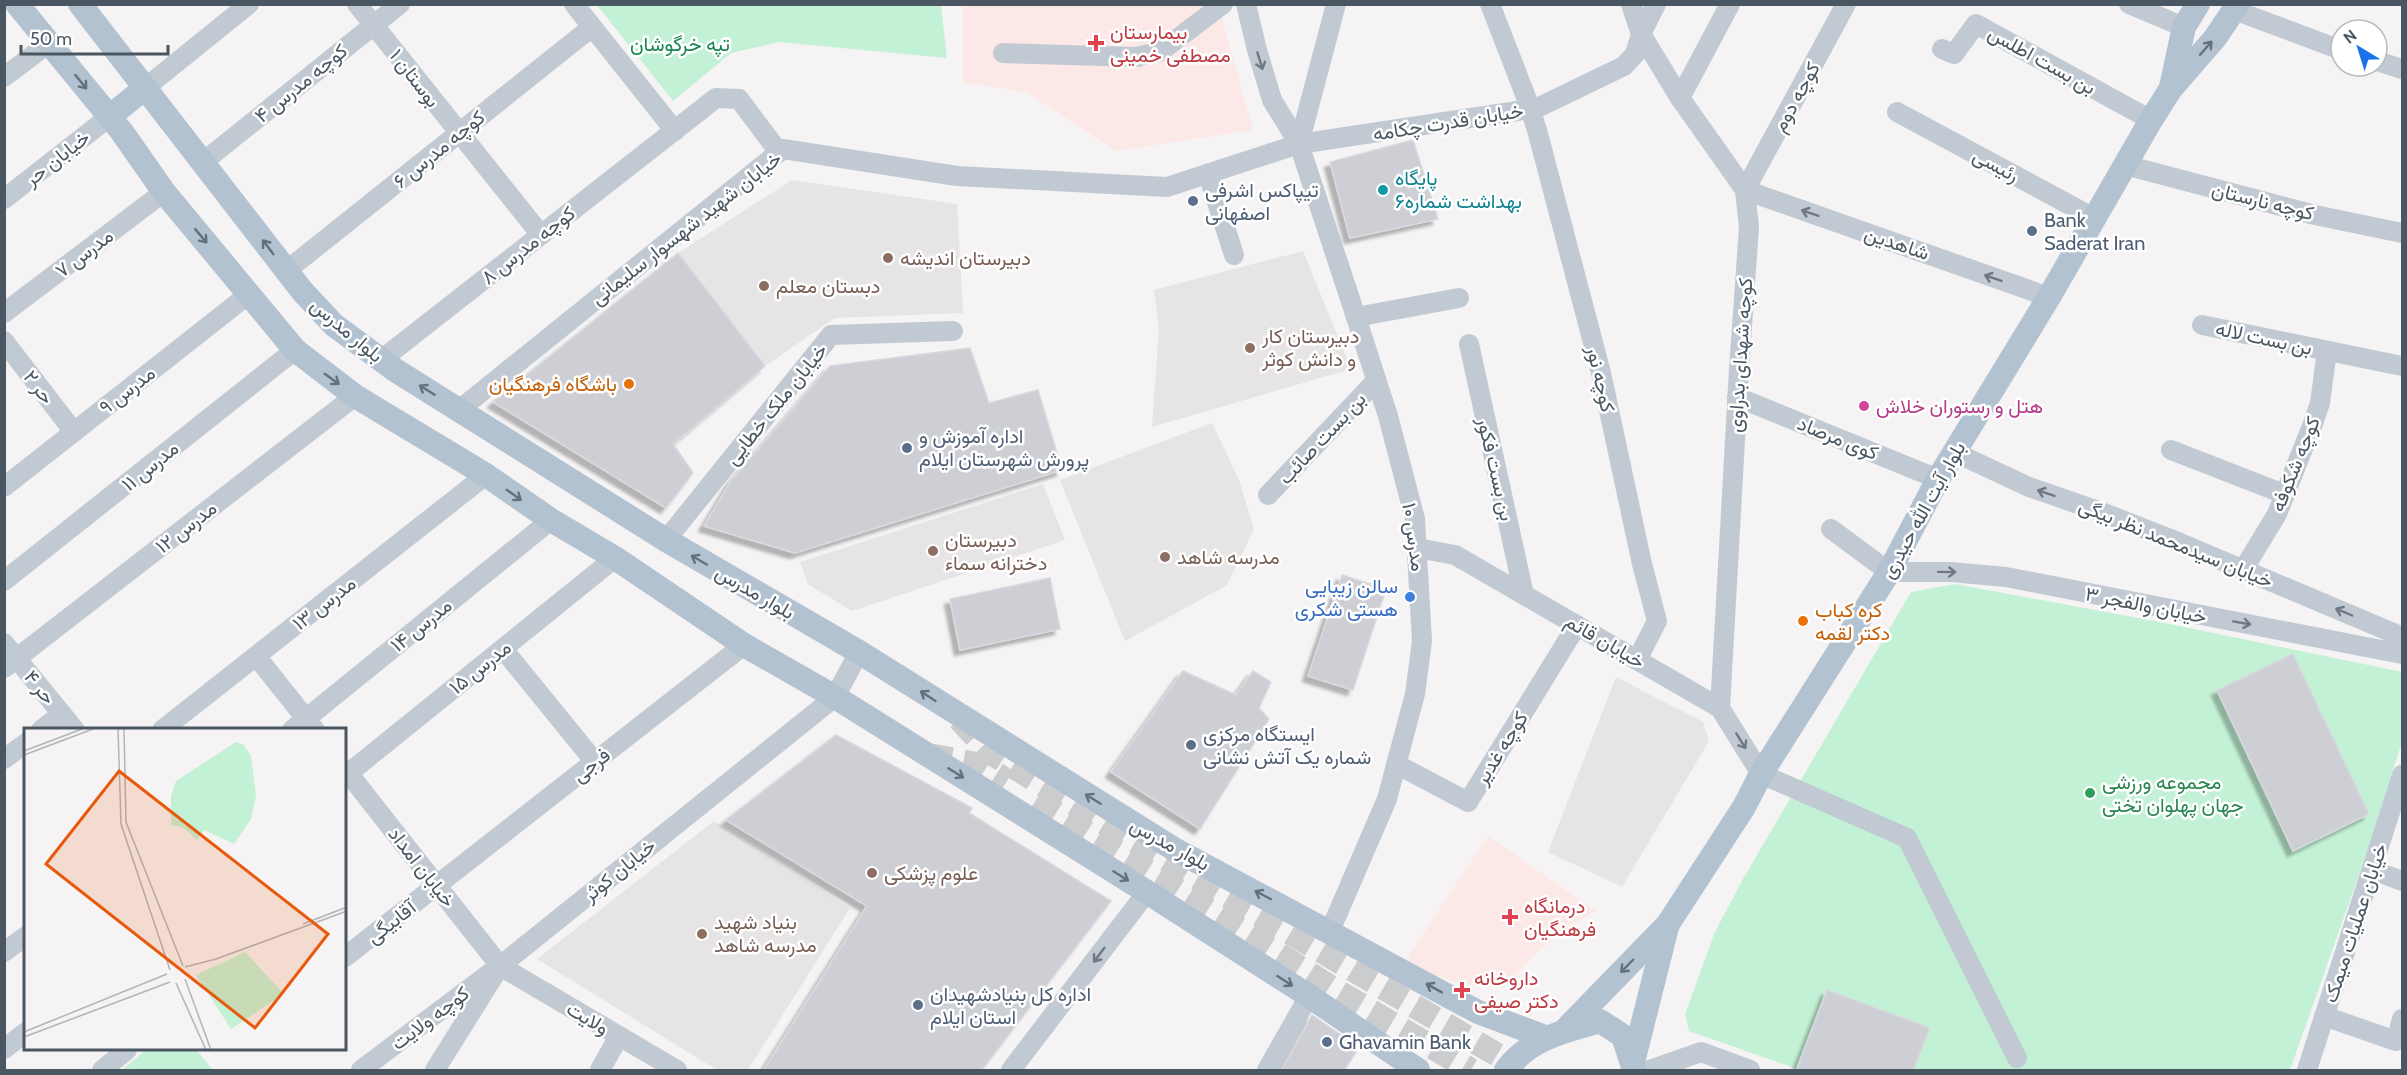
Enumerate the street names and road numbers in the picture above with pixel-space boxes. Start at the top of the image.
street label: بن بست اطلس [1984,21,2100,99]
street label: کوچه مدرس ۴ [250,38,353,129]
street label: بوستان ۱ [384,44,445,113]
street label: کوچه دوم [1767,58,1827,137]
street label: خیابان قدرت چکامه [1371,98,1525,148]
street label: کوچه مدرس ۶ [389,105,491,195]
street label: خیابان حر [19,125,95,192]
street label: رئیسی [1968,143,2023,188]
street label: خیابان شهید شهسوار سلیمانی [586,146,787,311]
street label: کوچه نارستان [2209,177,2317,227]
street label: کوچه مدرس ۸ [476,201,581,291]
street label: شاهدین [1861,221,1933,265]
street label: مدرس ۷ [50,223,118,283]
street label: کوچه شهدای بدراوی [1723,277,1759,433]
street label: بلوار مدرس [305,293,388,368]
street label: بن بست لاله [2213,316,2315,360]
street label: خیابان ملک خطایی [720,338,832,470]
street label: کوچه نور [1580,342,1620,415]
street label: مدرس ۹ [94,361,160,420]
street label: حر ۲ [18,365,59,409]
street label: بن بست صائب [1273,387,1371,489]
street label: کوی مرصاد [1794,411,1882,466]
street label: کوچه شکوفه [2265,413,2327,516]
street label: بن بست فکور [1471,414,1520,523]
street label: مدرس ۱۱ [117,436,184,497]
street label: بلوار آیت الله حیدری [1875,437,1971,583]
street label: خیابان سیدمحمد نظر بیگی [2075,493,2277,594]
street label: مدرس ۱۲ [151,496,222,559]
street label: مدرس ۱۰ [1396,501,1431,573]
street label: بلوار مدرس [711,560,799,625]
street label: مدرس ۱۳ [288,571,361,636]
street label: خیابان والفجر ۳ [2083,581,2209,630]
street label: مدرس ۱۴ [386,593,457,658]
street label: خیابان قائم [1560,609,1649,674]
street label: مدرس ۱۵ [444,635,516,700]
street label: حر ۴ [18,665,61,710]
street label: کوچه غدیر [1469,707,1535,791]
street label: فرجی [567,743,615,788]
street label: بلوار مدرس [1125,812,1214,877]
street label: خیابان امداد [383,822,461,912]
street label: خیابان کوثر [577,833,661,908]
street label: خیابان عملیات میمک [2318,840,2392,1006]
street label: آقابیگی [362,894,422,949]
street label: کوچه ولایت [386,981,475,1057]
street label: ولایت [562,996,614,1041]

